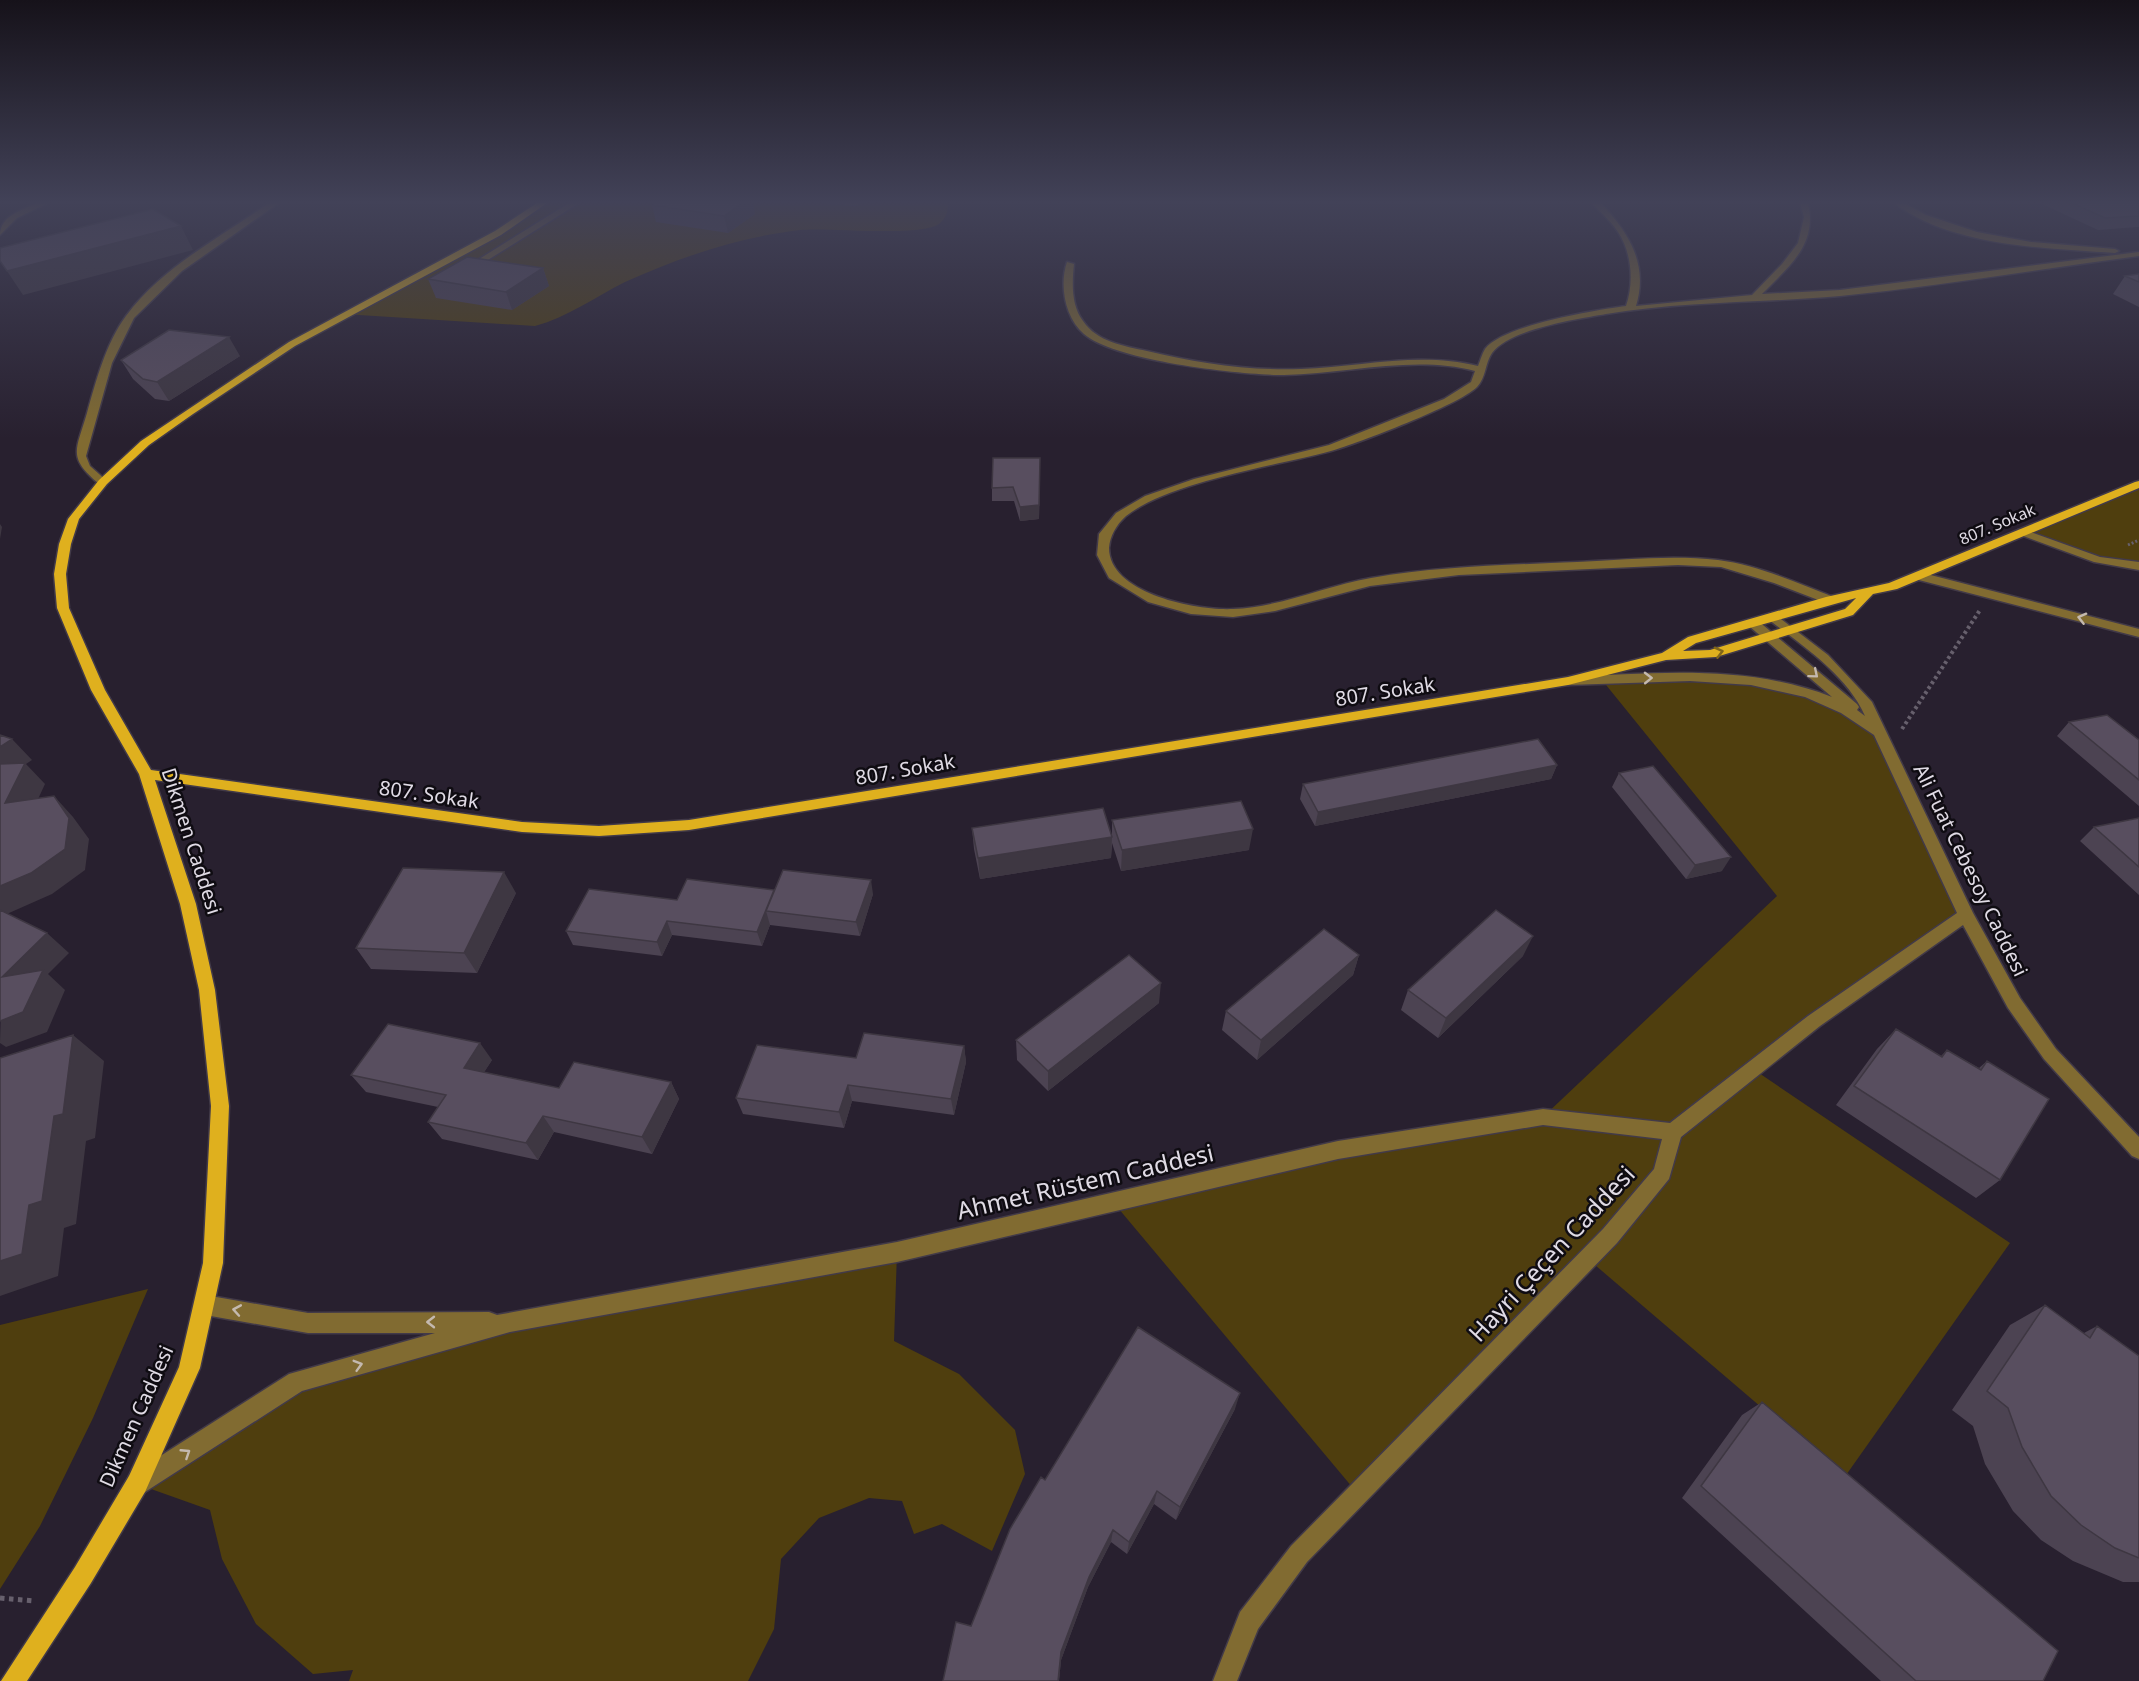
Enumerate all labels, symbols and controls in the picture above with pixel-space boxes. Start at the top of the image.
street label: 807. Sokak [1956,498,2039,550]
one-way arrow [2078,613,2088,626]
one-way arrow [1713,647,1724,659]
one-way arrow [1807,667,1818,678]
street label: 807. Sokak [1333,670,1437,712]
one-way arrow [1643,672,1652,684]
street label: 807. Sokak [853,747,957,791]
street label: Ali Fuat Cebesoy Caddesi [1908,759,2034,981]
street label: Dikmen Caddesi [156,764,228,918]
street label: 807. Sokak [377,774,481,814]
street label: Ahmet Rüstem Caddesi [953,1135,1217,1227]
street label: Hayri Çeçen Caddesi [1460,1158,1642,1348]
one-way arrow [232,1305,241,1317]
one-way arrow [426,1316,435,1329]
street label: Dikmen Caddesi [93,1341,179,1491]
one-way arrow [352,1360,363,1372]
one-way arrow [180,1448,190,1460]

